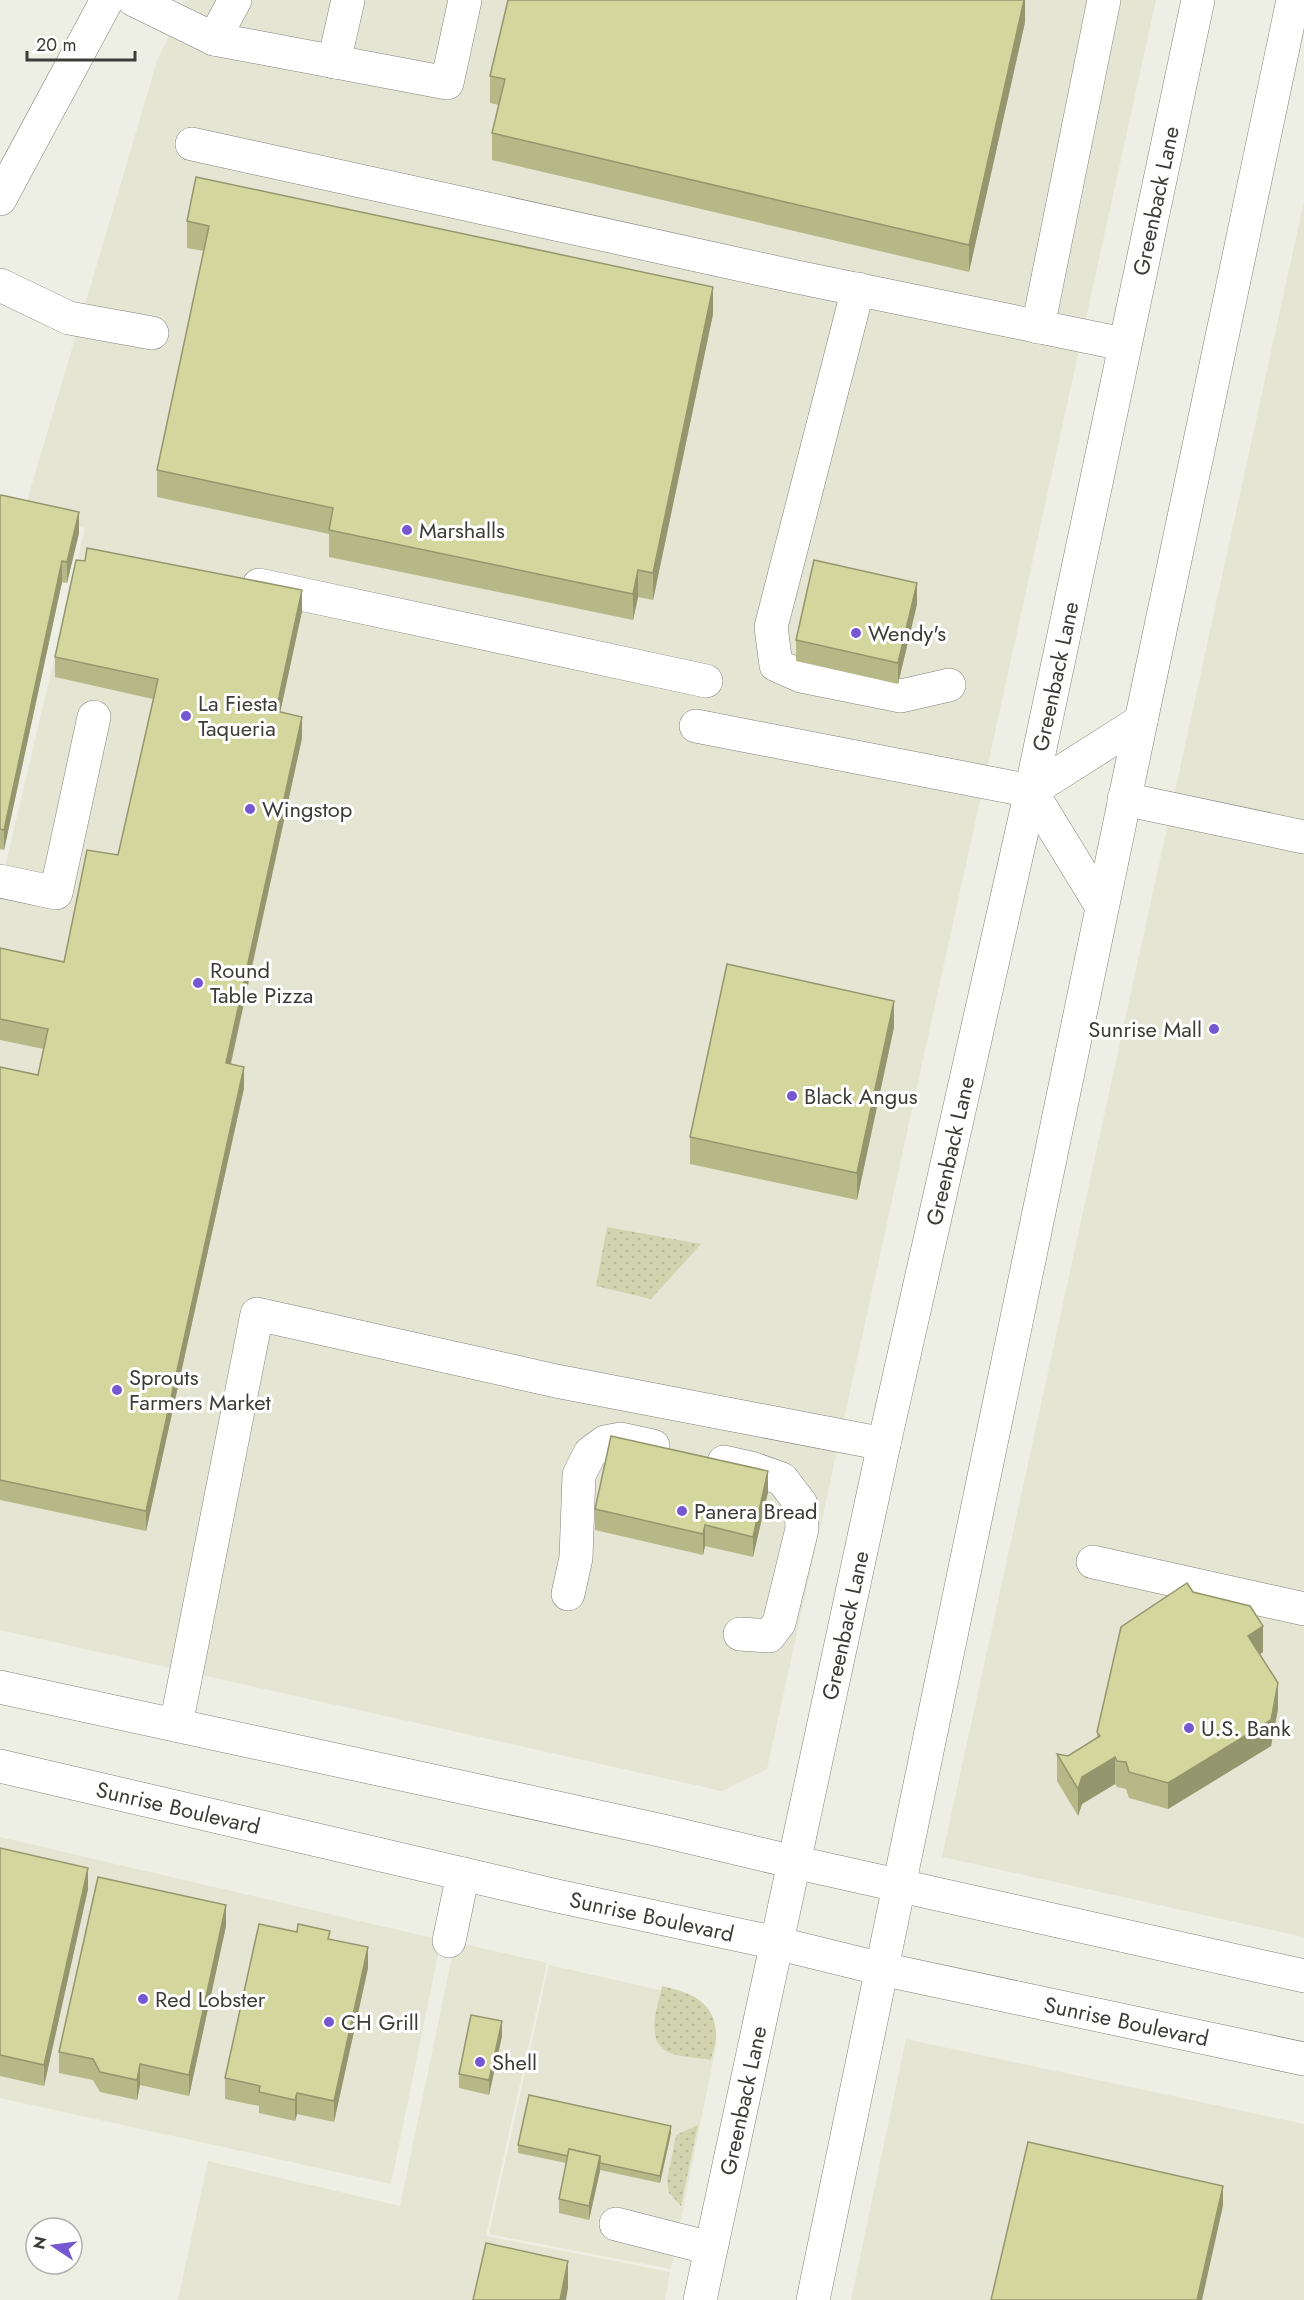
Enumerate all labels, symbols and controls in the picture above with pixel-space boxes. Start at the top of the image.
scale bar [27,24,135,62]
text: 20 m [36,32,76,58]
street label: Greenback Lane [1124,123,1187,279]
place label: Marshalls [419,514,505,546]
marker: Marshalls [400,523,414,537]
street label: Greenback Lane [1024,599,1087,754]
place label: Wendy's [868,617,946,649]
marker: Wendy's [849,626,863,640]
place label: La Fiesta Taqueria [198,687,278,744]
marker: La Fiesta Taqueria [179,709,193,723]
place label: Wingstop [262,793,352,825]
marker: Wingstop [243,802,257,816]
place label: Round Table Pizza [210,954,313,1011]
marker: Round Table Pizza [191,976,205,990]
place label: Sunrise Mall [1088,1013,1202,1045]
marker: Sunrise Mall [1207,1022,1221,1036]
street label: Greenback Lane [918,1073,982,1229]
place label: Black Angus [804,1080,918,1112]
marker: Black Angus [785,1089,799,1103]
place label: Sprouts Farmers Market [129,1361,272,1418]
marker: Sprouts Farmers Market [110,1383,124,1397]
place label: Panera Bread [694,1495,818,1527]
marker: Panera Bread [675,1504,689,1518]
street label: Greenback Lane [813,1548,877,1703]
place label: U.S. Bank [1201,1712,1291,1744]
marker: U.S. Bank [1182,1721,1196,1735]
street label: Sunrise Boulevard [93,1773,263,1842]
street label: Sunrise Boulevard [567,1883,737,1950]
place label: Red Lobster [155,1983,266,2015]
street label: Sunrise Boulevard [1041,1988,1212,2054]
marker: Red Lobster [136,1992,150,2006]
place label: CH Grill [341,2006,419,2038]
marker: CH Grill [322,2015,336,2029]
street label: Greenback Lane [711,2023,774,2178]
place label: Shell [492,2046,537,2078]
marker: Shell [473,2055,487,2069]
north arrow [24,2216,84,2276]
text: N [27,2234,53,2252]

